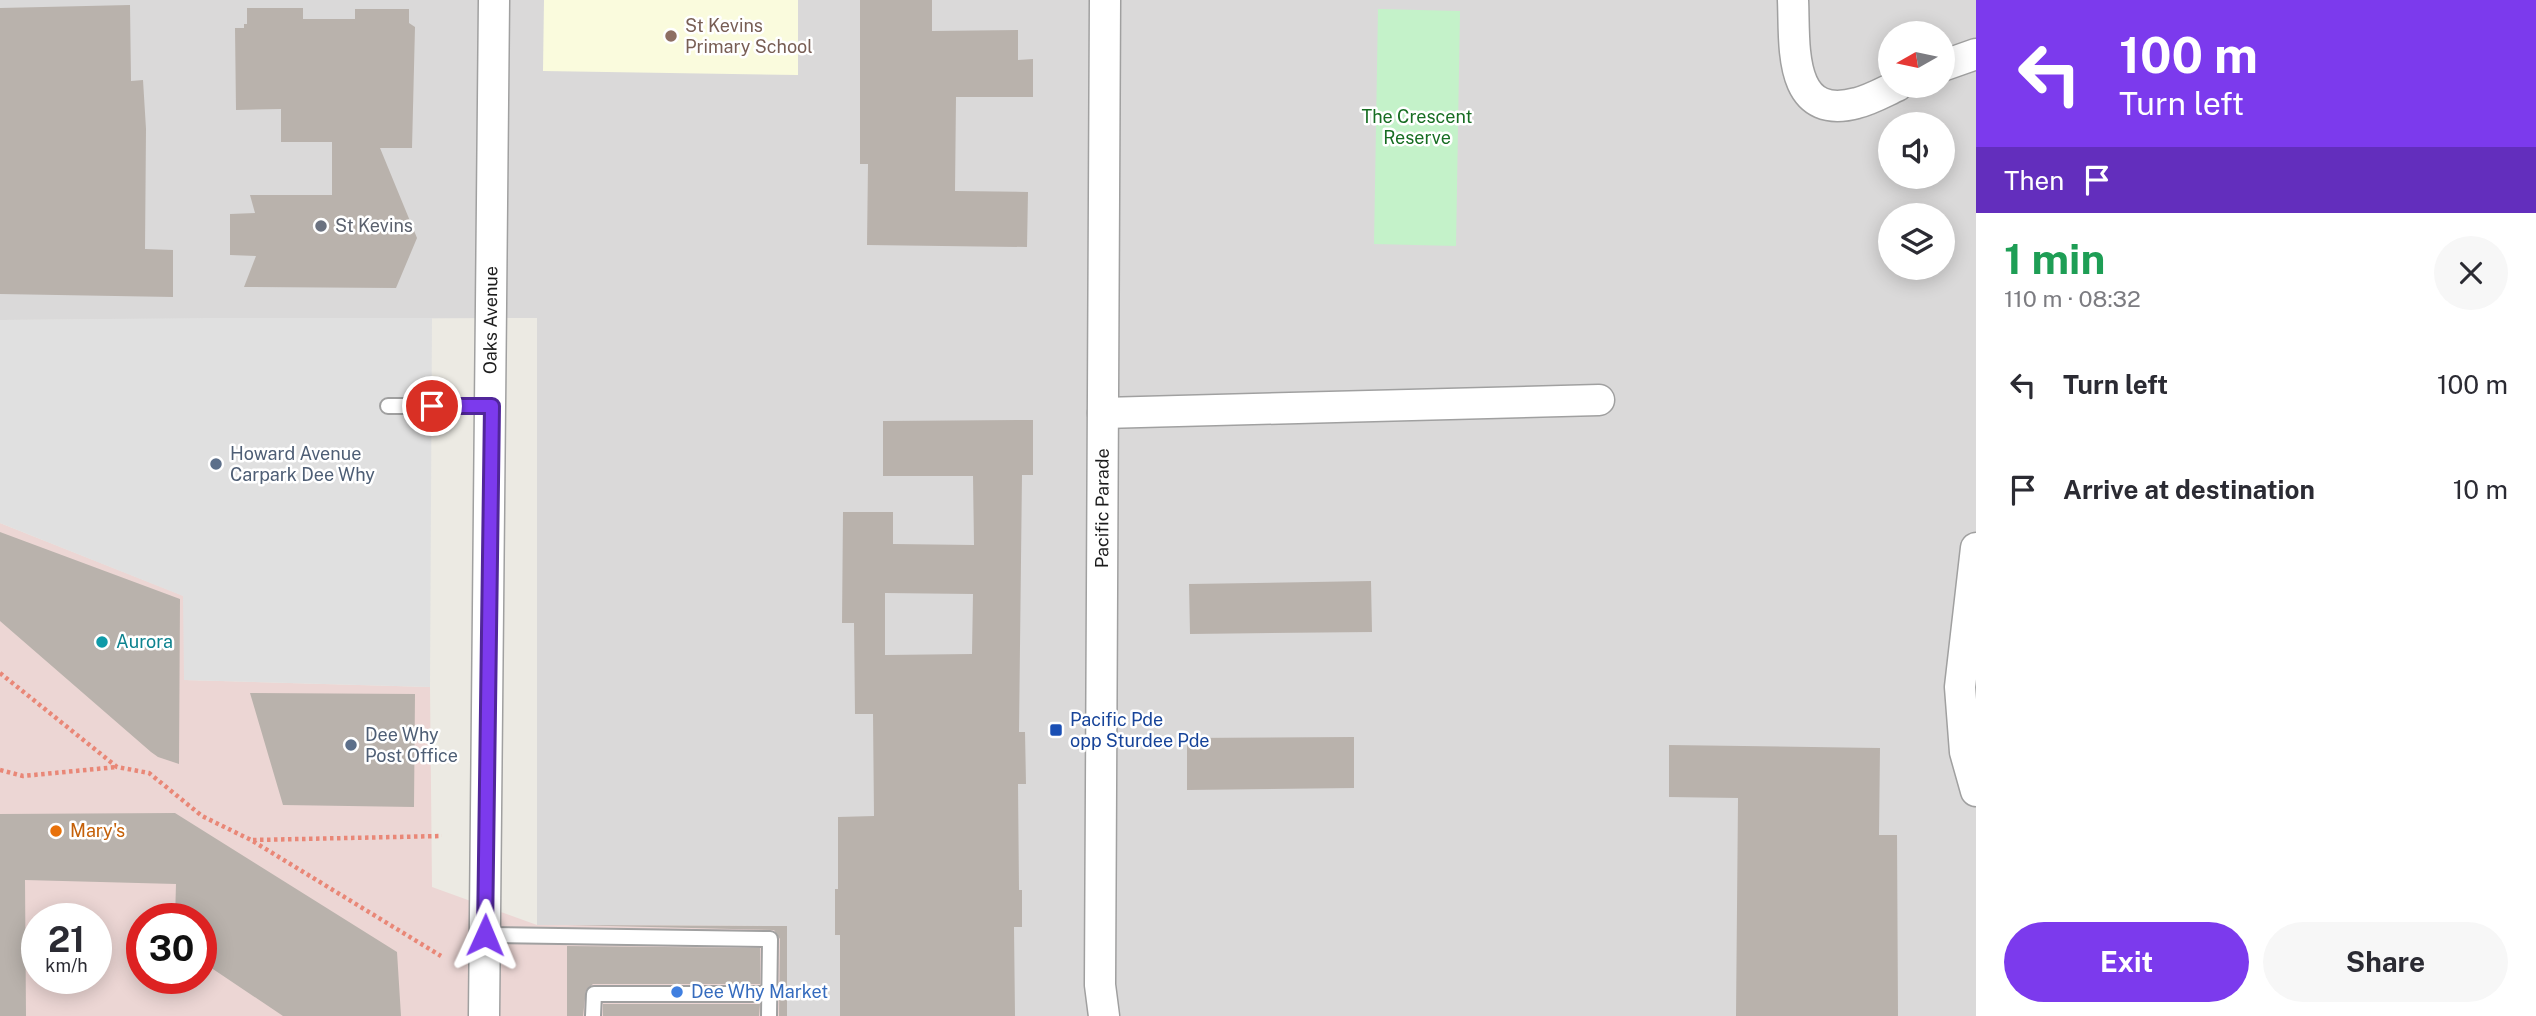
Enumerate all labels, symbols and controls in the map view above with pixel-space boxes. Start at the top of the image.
place label: St Kevins Primary School [685,15,813,57]
north arrow [1878,21,1955,98]
map controls [1878,21,1955,280]
text: 100 m [2119,26,2258,84]
marker: St Kevins Primary School [663,28,679,44]
icon: left [2004,28,2095,119]
text: Turn left [2119,85,2244,122]
park label: The Crescent Reserve [1362,106,1472,148]
button: sound [1878,112,1955,189]
icon: arrive [2078,161,2116,199]
text: Then [2004,165,2064,196]
button: layers [1878,203,1955,280]
place label: St Kevins [335,215,413,236]
marker: St Kevins [313,218,329,234]
text: 1 min [2004,234,2105,283]
button: close [2434,236,2508,310]
street label: Oaks Avenue [479,266,501,374]
text: 110 m · 08:32 [2004,285,2141,312]
icon: left [2004,366,2042,404]
text: Turn left [2063,369,2168,400]
text: 100 m [2437,369,2508,400]
pin [402,376,462,436]
icon: arrive [413,387,451,425]
place label: Howard Avenue Carpark Dee Why [230,443,375,485]
street label: Pacific Parade [1091,448,1113,568]
marker: Howard Avenue Carpark Dee Why [208,456,224,472]
icon: arrive [2004,471,2042,509]
text: Arrive at destination [2063,474,2315,505]
text: 10 m [2453,474,2508,505]
place label: Aurora [116,631,173,652]
marker: Aurora [94,634,110,650]
place label: Pacific Pde opp Sturdee Pde [1070,709,1210,751]
marker: Pacific Pde opp Sturdee Pde [1048,722,1064,738]
place label: Dee Why Post Office [365,724,458,766]
marker: Dee Why Post Office [343,737,359,753]
place label: Mary's [70,820,125,841]
marker: Mary's [48,823,64,839]
position arrow [448,898,522,972]
speed limit sign: 30 [126,903,217,994]
text: 21 [48,919,85,960]
button: Exit [2004,922,2249,1002]
button: Share [2263,922,2508,1002]
text: km/h [45,955,88,976]
place label: Dee Why Market [691,981,828,1002]
marker: Dee Why Market [669,984,685,1000]

